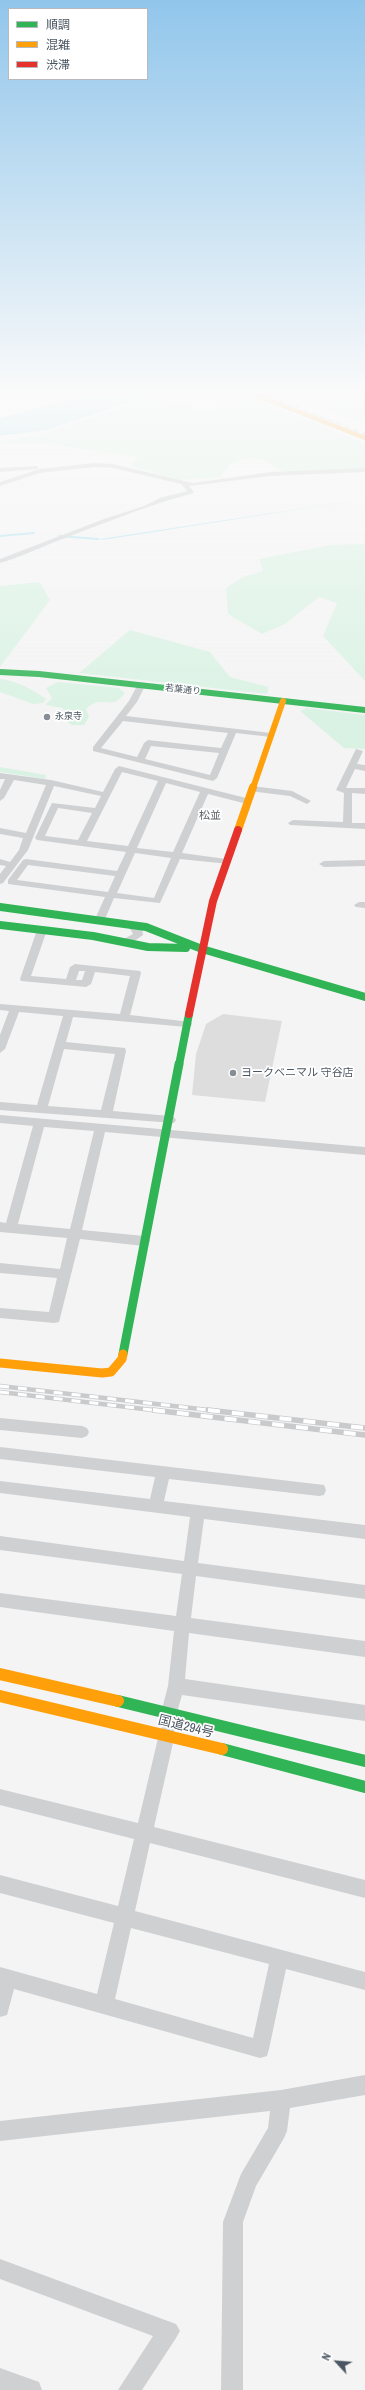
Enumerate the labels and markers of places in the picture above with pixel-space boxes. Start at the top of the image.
marker: 永泉寺 [42,712,52,722]
place label: 永泉寺 [55,712,82,722]
place label: ヨークベニマル 守谷店 [241,1066,354,1080]
marker: ヨークベニマル 守谷店 [228,1068,238,1078]

